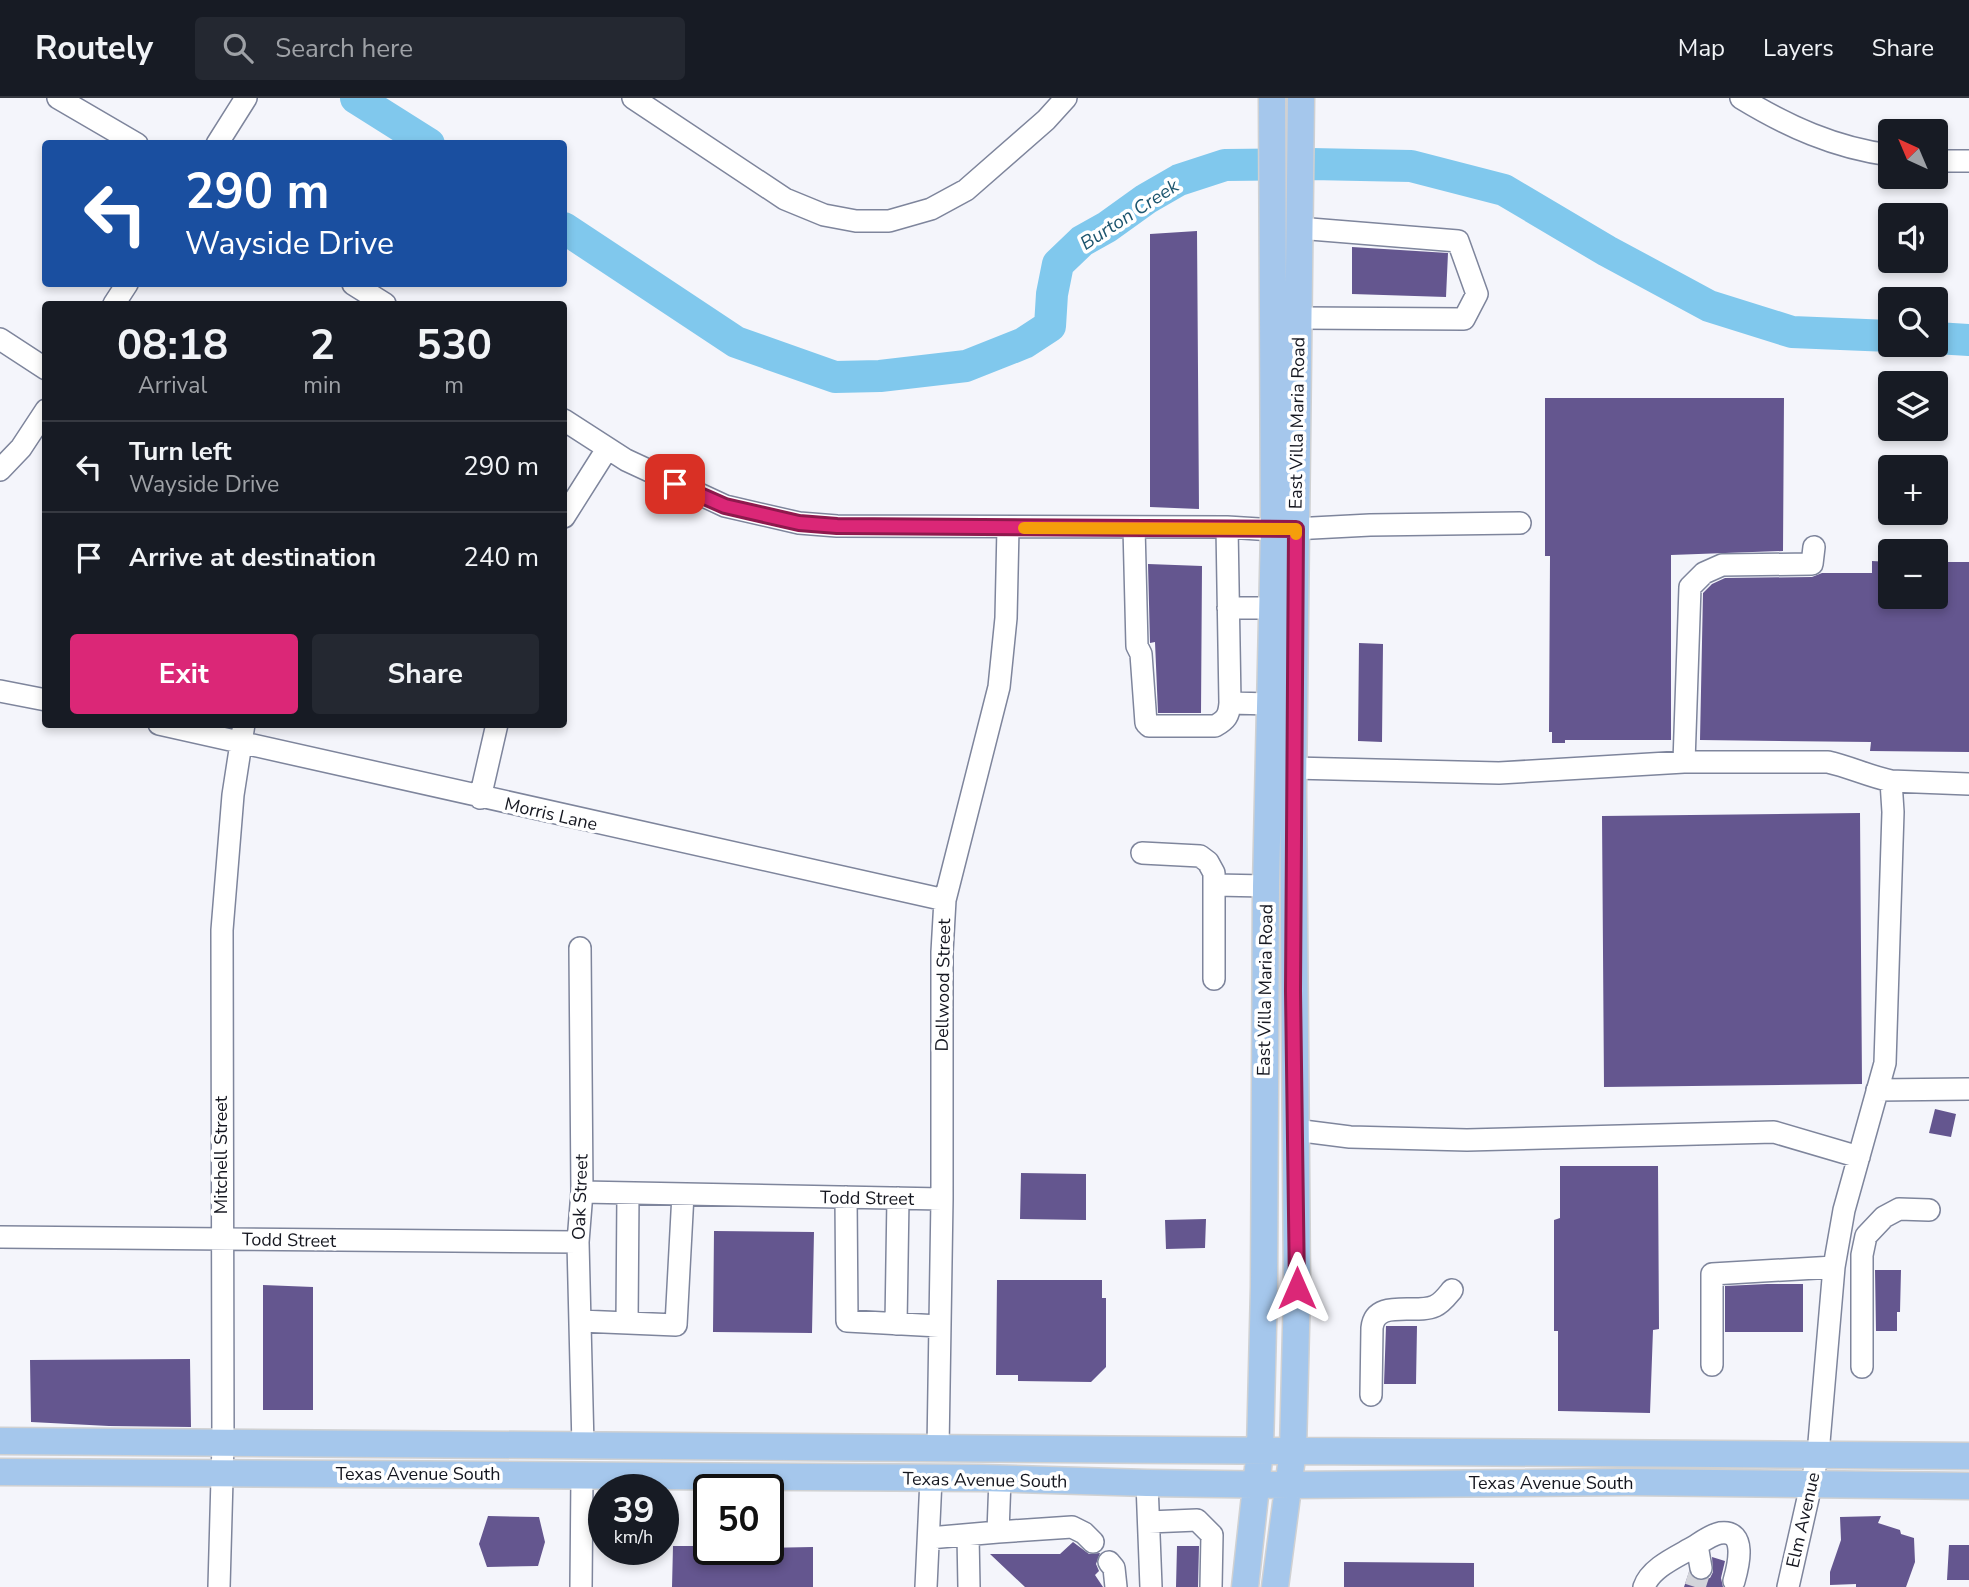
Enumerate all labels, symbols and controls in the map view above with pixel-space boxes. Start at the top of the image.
search box [195,17,685,80]
text: Routely [35,26,153,71]
icon: search [219,29,257,67]
text: Search here [275,31,413,66]
text: Map [1678,32,1725,64]
text: Layers [1763,32,1834,64]
text: Share [1872,32,1934,64]
north arrow [1878,119,1948,189]
map controls [1878,119,1948,609]
text: 290 m [185,158,329,225]
icon: left [70,168,161,259]
water label: Burton Creek [1075,173,1184,256]
button: sound [1878,203,1948,273]
text: Wayside Drive [185,222,394,265]
button: search [1878,287,1948,357]
text: 08:18 [117,317,228,374]
text: 2 [310,317,335,374]
text: 530 [416,317,492,374]
street label: East Villa Maria Road [1283,337,1311,509]
text: Arrival [138,370,207,401]
text: min [303,370,341,401]
text: m [444,370,464,401]
button: layers [1878,371,1948,441]
text: Turn left [129,434,232,469]
icon: left [70,448,108,486]
text: 290 m [463,449,539,484]
pin [645,454,705,514]
button: + [1878,455,1948,525]
icon: arrive [656,465,694,503]
text: Wayside Drive [129,469,279,500]
icon: arrive [70,539,108,577]
button: − [1878,539,1948,609]
text: Arrive at destination [129,540,376,575]
text: 240 m [463,540,539,575]
button: Exit [70,634,298,714]
button: Share [312,634,539,714]
street label: Morris Lane [502,792,600,836]
street label: East Villa Maria Road [1251,904,1279,1076]
street label: Dellwood Street [930,918,956,1052]
street label: Mitchell Street [209,1095,233,1214]
street label: Oak Street [567,1153,594,1240]
street label: Todd Street [820,1185,915,1211]
street label: Todd Street [242,1227,337,1253]
position arrow [1260,1251,1334,1325]
street label: Texas Avenue South [336,1462,500,1486]
street label: Texas Avenue South [902,1467,1068,1493]
street label: Elm Avenue [1780,1470,1826,1570]
street label: Texas Avenue South [1469,1471,1633,1495]
speed limit sign: 50 [693,1474,784,1565]
text: 39 [612,1487,655,1534]
text: km/h [614,1525,653,1549]

